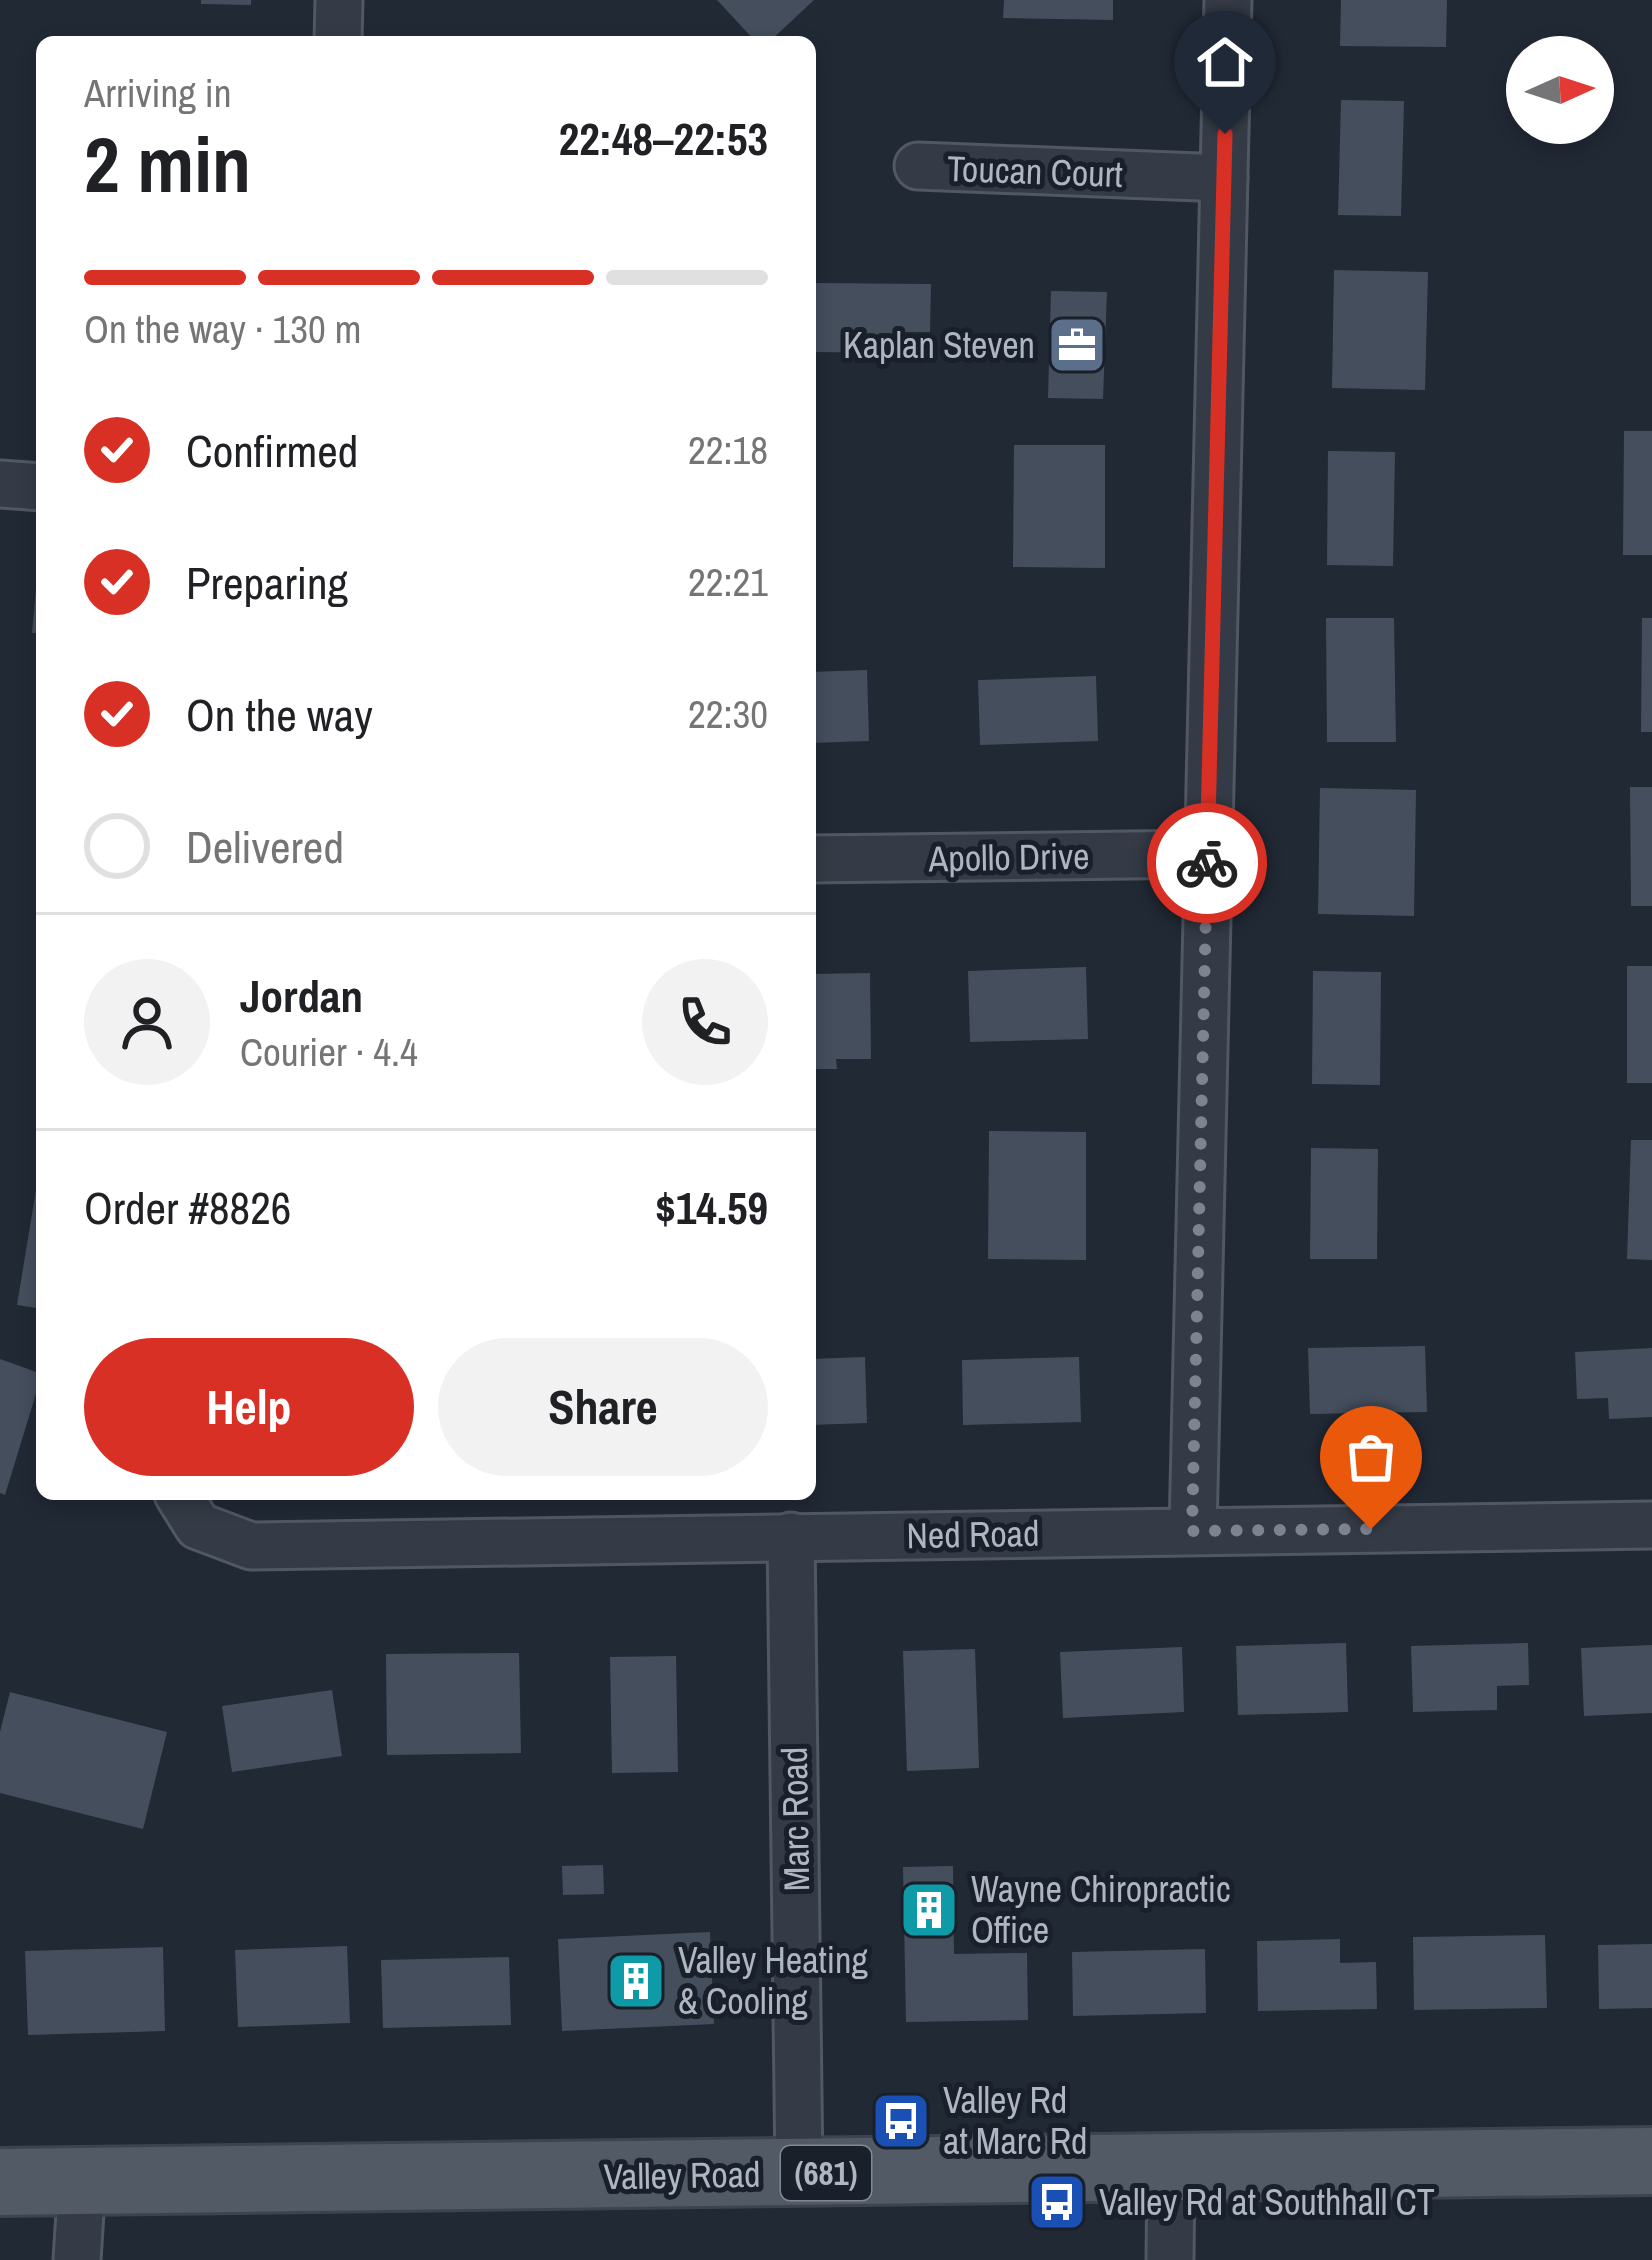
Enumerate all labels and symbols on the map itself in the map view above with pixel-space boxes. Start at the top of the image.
pin [1174,11,1276,134]
north arrow [1506,36,1614,144]
street label: Toucan Court [946,144,1124,198]
office icon: Kaplan Steven [1046,314,1108,376]
place label: Kaplan Steven [843,321,1035,369]
courier [1147,803,1267,923]
street label: Apollo Drive [927,832,1090,882]
pin [1320,1406,1422,1529]
street label: Ned Road [906,1509,1040,1559]
street label: Marc Road [770,1746,820,1892]
place label: Wayne Chiropractic Office [971,1865,1231,1954]
building icon: Wayne Chiropractic Office [898,1879,960,1941]
place label: Valley Heating & Cooling [678,1936,868,2025]
building icon: Valley Heating & Cooling [605,1950,667,2012]
place label: Valley Rd at Marc Rd [943,2076,1087,2165]
bus stop icon: Valley Rd at Marc Rd [870,2090,932,2152]
road number: (681) [781,2146,871,2200]
street label: Valley Road [603,2150,761,2200]
bus stop icon: Valley Rd at Southhall CT [1026,2171,1088,2233]
place label: Valley Rd at Southhall CT [1099,2178,1435,2226]

